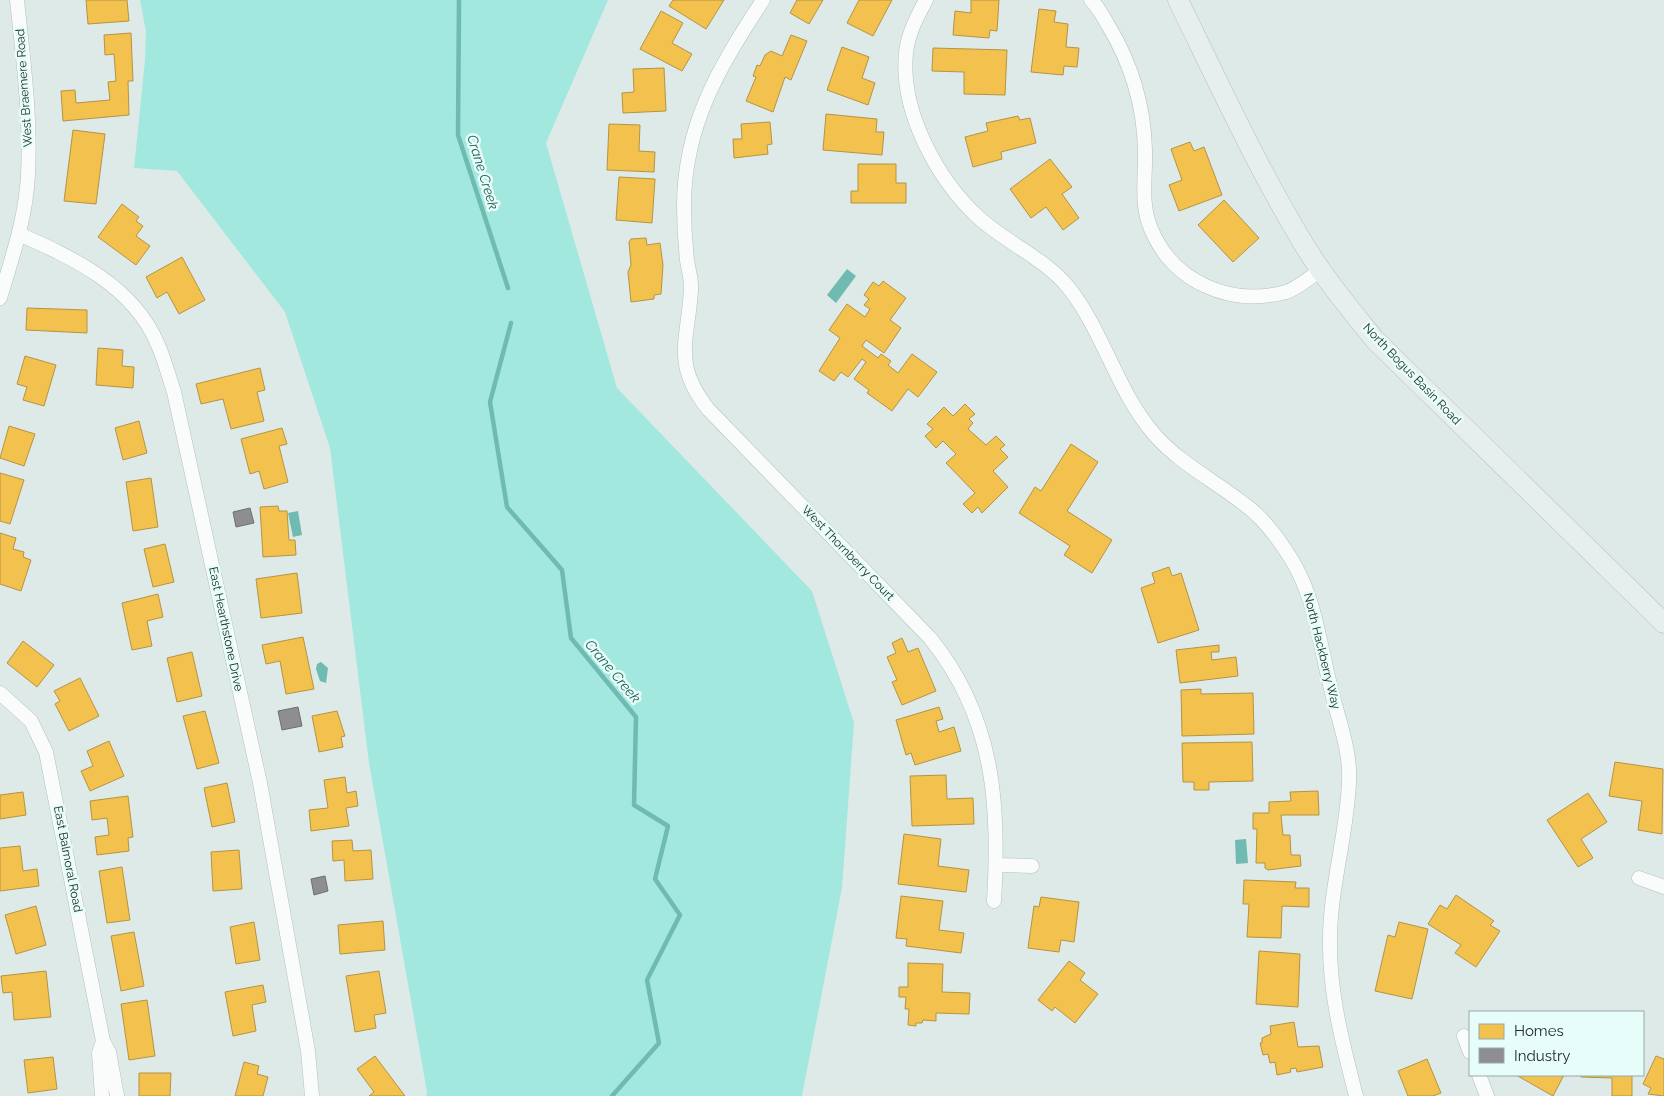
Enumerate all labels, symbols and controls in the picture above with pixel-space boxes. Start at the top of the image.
street label: West Braemere Road [13,28,35,148]
water label: Crane Creek [464,133,502,212]
street label: North Bogus Basin Road [1360,321,1464,427]
street label: West Thornberry Court [799,503,897,603]
street label: East Hearthstone Drive [206,566,246,692]
street label: North Hackberry Way [1301,591,1343,711]
water label: Crane Creek [582,636,644,706]
street label: East Balmoral Road [51,805,85,913]
legend [1469,1011,1644,1076]
text: Homes [1514,1022,1564,1040]
text: Industry [1514,1047,1570,1065]

